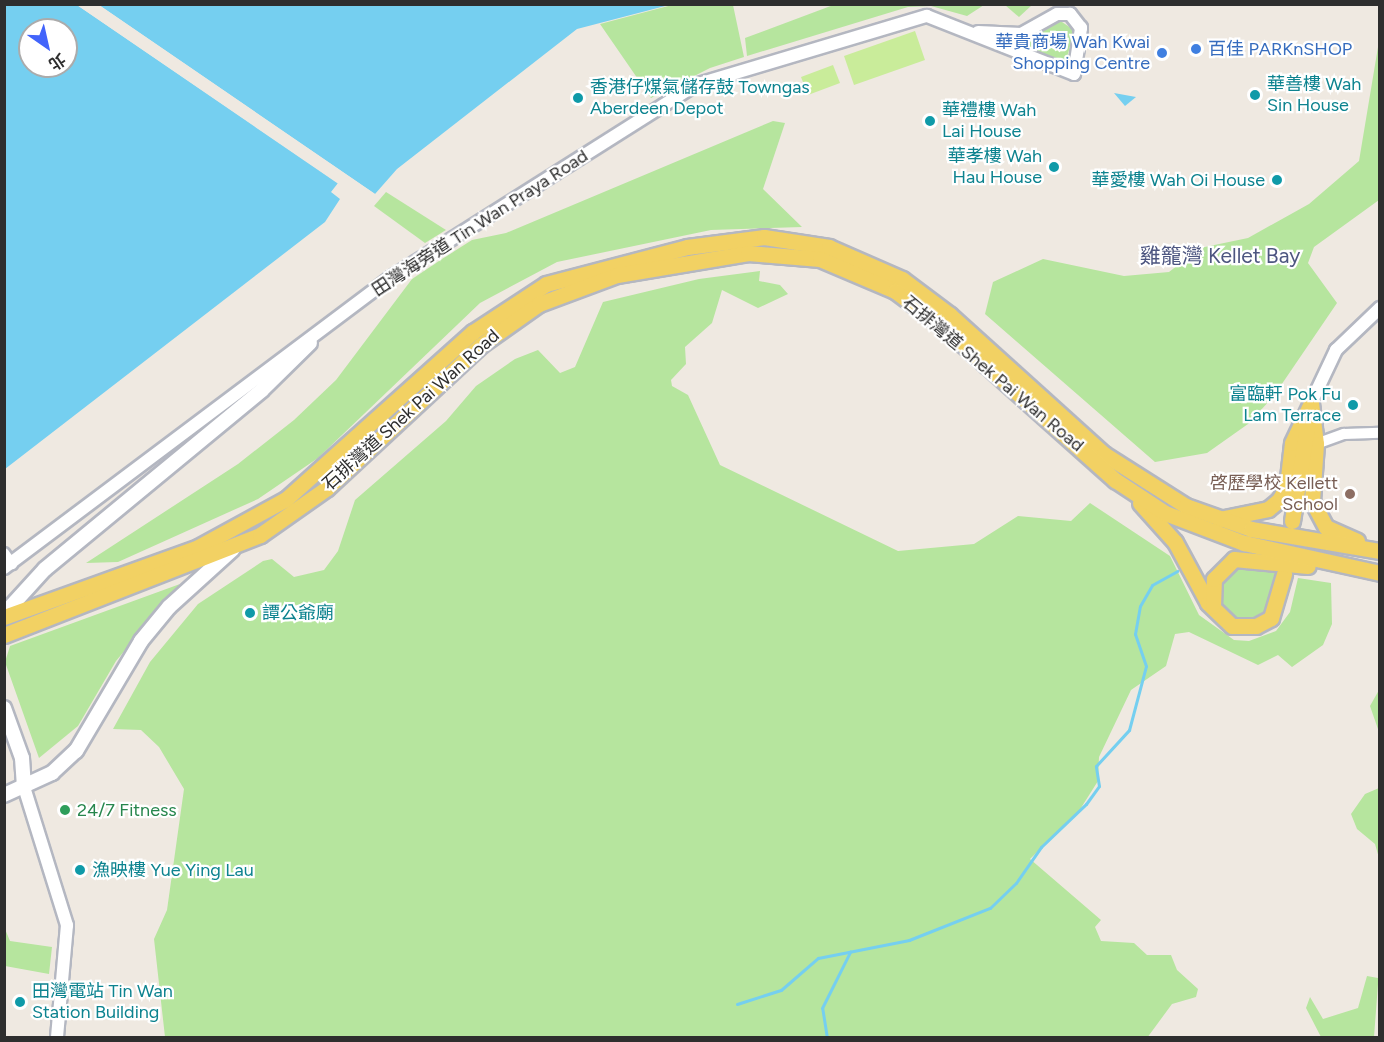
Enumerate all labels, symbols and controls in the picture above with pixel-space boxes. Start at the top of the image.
north arrow [18,18,78,78]
place label: 華貴商場 Wah Kwai Shopping Centre [995,32,1150,74]
place label: 百佳 PARKnSHOP [1208,38,1352,60]
marker: 百佳 PARKnSHOP [1189,42,1203,56]
marker: 華貴商場 Wah Kwai Shopping Centre [1155,46,1169,60]
text: 北 [45,49,69,74]
place label: 華善樓 Wah Sin House [1267,74,1361,116]
place label: 香港仔煤氣儲存鼓 Towngas Aberdeen Depot [590,77,810,119]
marker: 華善樓 Wah Sin House [1248,88,1262,102]
marker: 香港仔煤氣儲存鼓 Towngas Aberdeen Depot [571,91,585,105]
place label: 華禮樓 Wah Lai House [942,100,1036,142]
marker: 華禮樓 Wah Lai House [923,114,937,128]
street label: 田灣海旁道 Tin Wan Praya Road [368,145,592,301]
place label: 華孝樓 Wah Hau House [948,146,1042,188]
marker: 華孝樓 Wah Hau House [1047,160,1061,174]
place label: 華愛樓 Wah Oi House [1092,169,1265,191]
marker: 華愛樓 Wah Oi House [1270,173,1284,187]
district label: 雞籠灣 Kellet Bay [1140,243,1300,269]
street label: 石排灣道 Shek Pai Wan Road [898,292,1088,456]
street label: 石排灣道 Shek Pai Wan Road [318,325,504,495]
place label: 富臨軒 Pok Fu Lam Terrace [1229,384,1341,426]
marker: 富臨軒 Pok Fu Lam Terrace [1346,398,1360,412]
place label: 啓歷學校 Kellett School [1210,473,1338,516]
marker: 啓歷學校 Kellett School [1343,487,1357,501]
place label: 譚公爺廟 [262,602,334,624]
marker: 譚公爺廟 [243,606,257,620]
place label: 24/7 Fitness [77,799,177,821]
marker: 24/7 Fitness [58,803,72,817]
place label: 漁映樓 Yue Ying Lau [92,859,254,881]
marker: 漁映樓 Yue Ying Lau [73,863,87,877]
place label: 田灣電站 Tin Wan Station Building [32,981,173,1024]
marker: 田灣電站 Tin Wan Station Building [13,995,27,1009]

